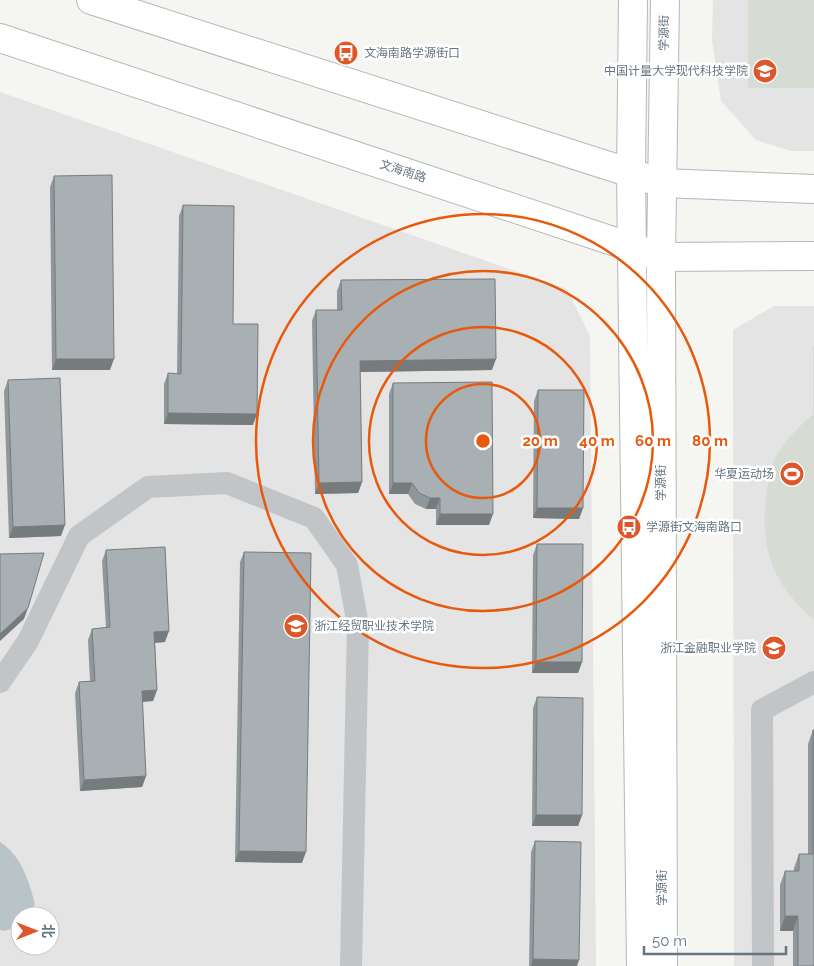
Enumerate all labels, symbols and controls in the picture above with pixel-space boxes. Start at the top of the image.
street label: 学源街 [657,15,671,51]
bus stop icon: 文海南路学源街口 [333,40,359,66]
place label: 文海南路学源街口 [364,46,460,60]
school or university icon: 中国计量大学现代科技学院 [752,58,778,84]
place label: 中国计量大学现代科技学院 [604,64,748,78]
street label: 文海南路 [378,157,428,185]
centre of rings [474,432,492,450]
text: 20 m [522,432,558,450]
text: 40 m [579,432,615,450]
text: 60 m [635,432,671,450]
text: 80 m [692,432,728,450]
sports icon: 华夏运动场 [779,461,805,487]
street label: 学源街 [654,465,668,501]
place label: 华夏运动场 [714,467,774,481]
bus stop icon: 学源街文海南路口 [616,514,642,540]
place label: 学源街文海南路口 [646,520,742,534]
school or university icon: 浙江经贸职业技术学院 [283,613,309,639]
place label: 浙江经贸职业技术学院 [314,619,434,633]
school or university icon: 浙江金融职业学院 [761,635,787,661]
place label: 浙江金融职业学院 [660,641,756,655]
street label: 学源街 [655,870,669,906]
north arrow [10,906,60,956]
text: 北 [40,924,56,938]
scale bar [644,924,786,956]
text: 50 m [652,932,687,950]

